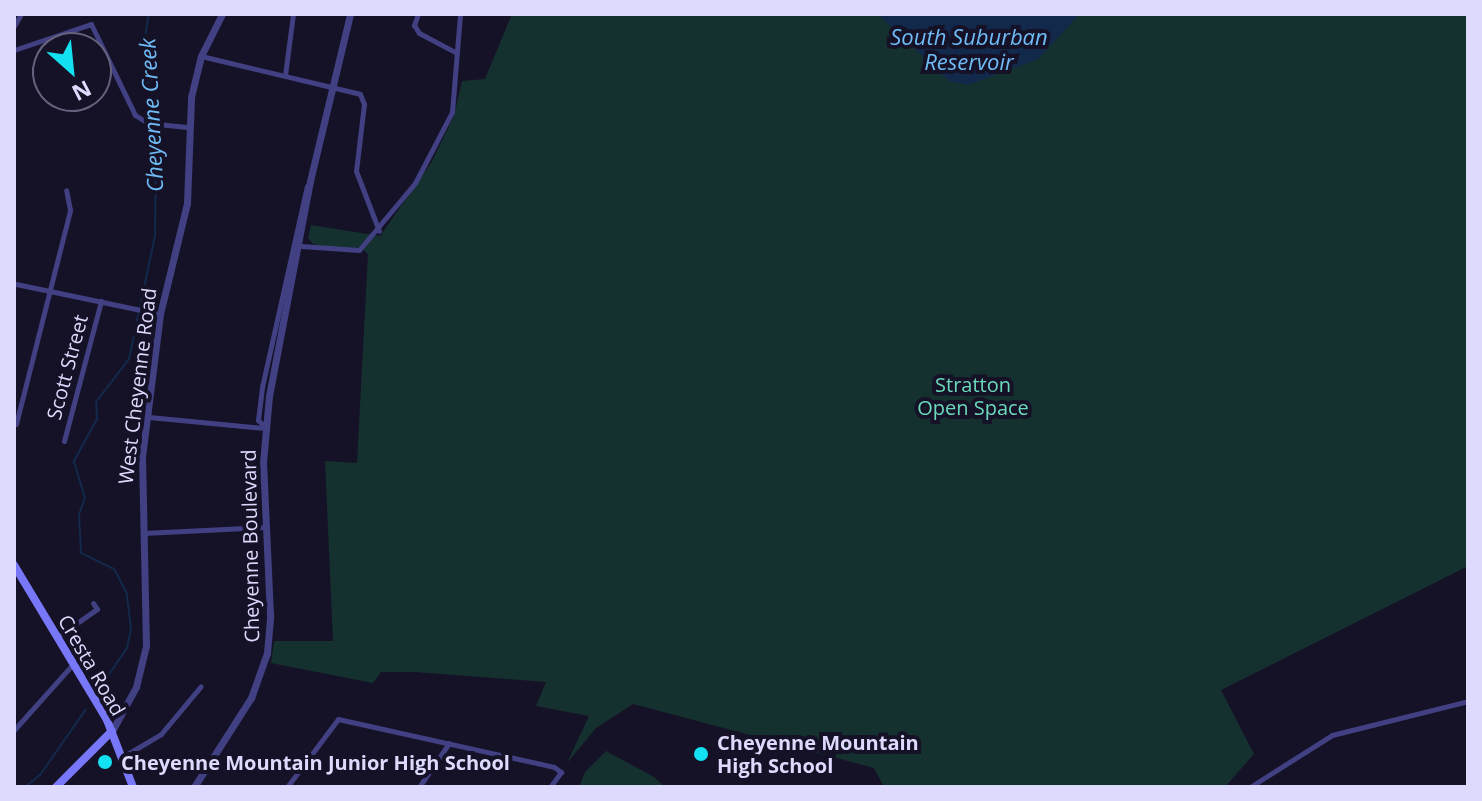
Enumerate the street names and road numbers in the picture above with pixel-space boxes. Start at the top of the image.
street label: West Cheyenne Road [113,286,161,486]
street label: Scott Street [41,312,93,422]
street label: Cheyenne Boulevard [236,449,264,643]
street label: Cresta Road [53,610,131,720]

